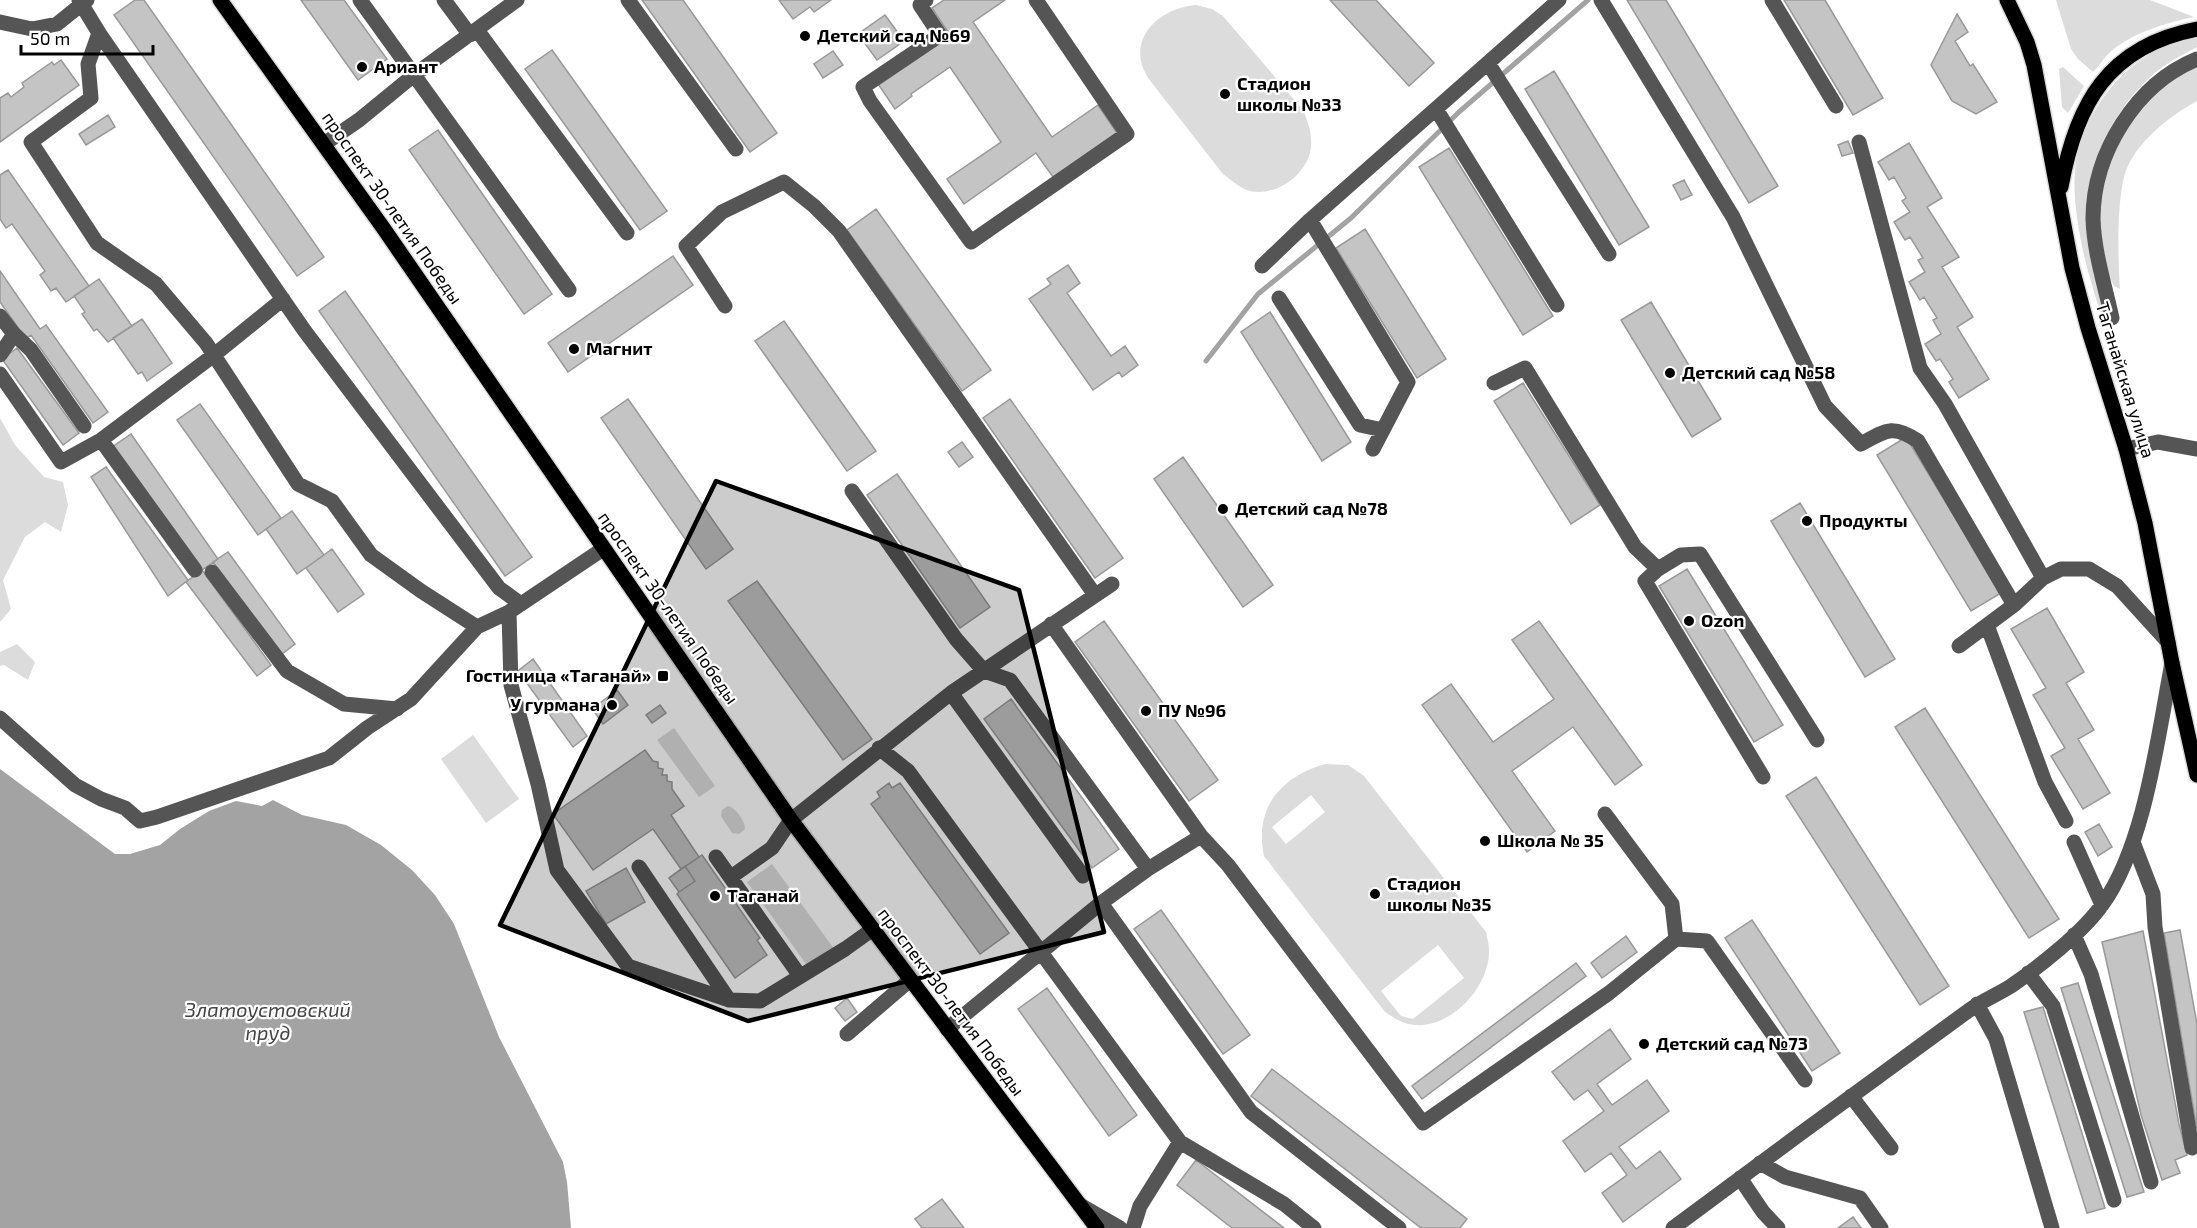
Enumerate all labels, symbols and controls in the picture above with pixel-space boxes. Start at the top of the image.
scale bar [21,18,153,56]
place label: Детский сад №69 [817,24,971,46]
text: 50 m [30,27,70,49]
marker: Детский сад №69 [798,29,812,43]
place label: Ариант [374,55,438,77]
marker: Ариант [355,60,369,74]
place label: Стадион школы №33 [1237,72,1342,115]
marker: Стадион школы №33 [1218,87,1232,101]
street label: проспект 30-летия Победы [318,107,468,308]
street label: Таганайская улица [2092,299,2160,460]
place label: Магнит [586,337,652,359]
marker: Магнит [567,342,581,356]
place label: Детский сад №58 [1682,361,1835,383]
marker: Детский сад №58 [1663,366,1677,380]
place label: Детский сад №78 [1235,497,1388,519]
marker: Детский сад №78 [1216,502,1230,516]
street label: проспект 30-летия Победы [594,507,744,708]
place label: Продукты [1819,509,1908,531]
marker: Продукты [1800,514,1814,528]
place label: Ozon [1701,609,1744,631]
marker: Ozon [1682,614,1696,628]
place label: Гостиница «Таганай» [466,664,651,686]
marker: Гостиница «Таганай» [656,669,670,683]
place label: У гурмана [510,693,600,715]
marker: У гурмана [605,698,619,712]
place label: ПУ №96 [1158,699,1226,721]
marker: ПУ №96 [1139,704,1153,718]
place label: Школа № 35 [1497,829,1604,851]
marker: Школа № 35 [1478,834,1492,848]
place label: Стадион школы №35 [1387,872,1491,915]
place label: Таганай [727,884,799,906]
marker: Стадион школы №35 [1368,887,1382,901]
marker: Таганай [708,889,722,903]
street label: проспект 30-летия Победы [874,903,1030,1100]
water label: Златоустовский пруд [184,997,351,1044]
place label: Детский сад №73 [1656,1032,1808,1054]
marker: Детский сад №73 [1637,1037,1651,1051]

